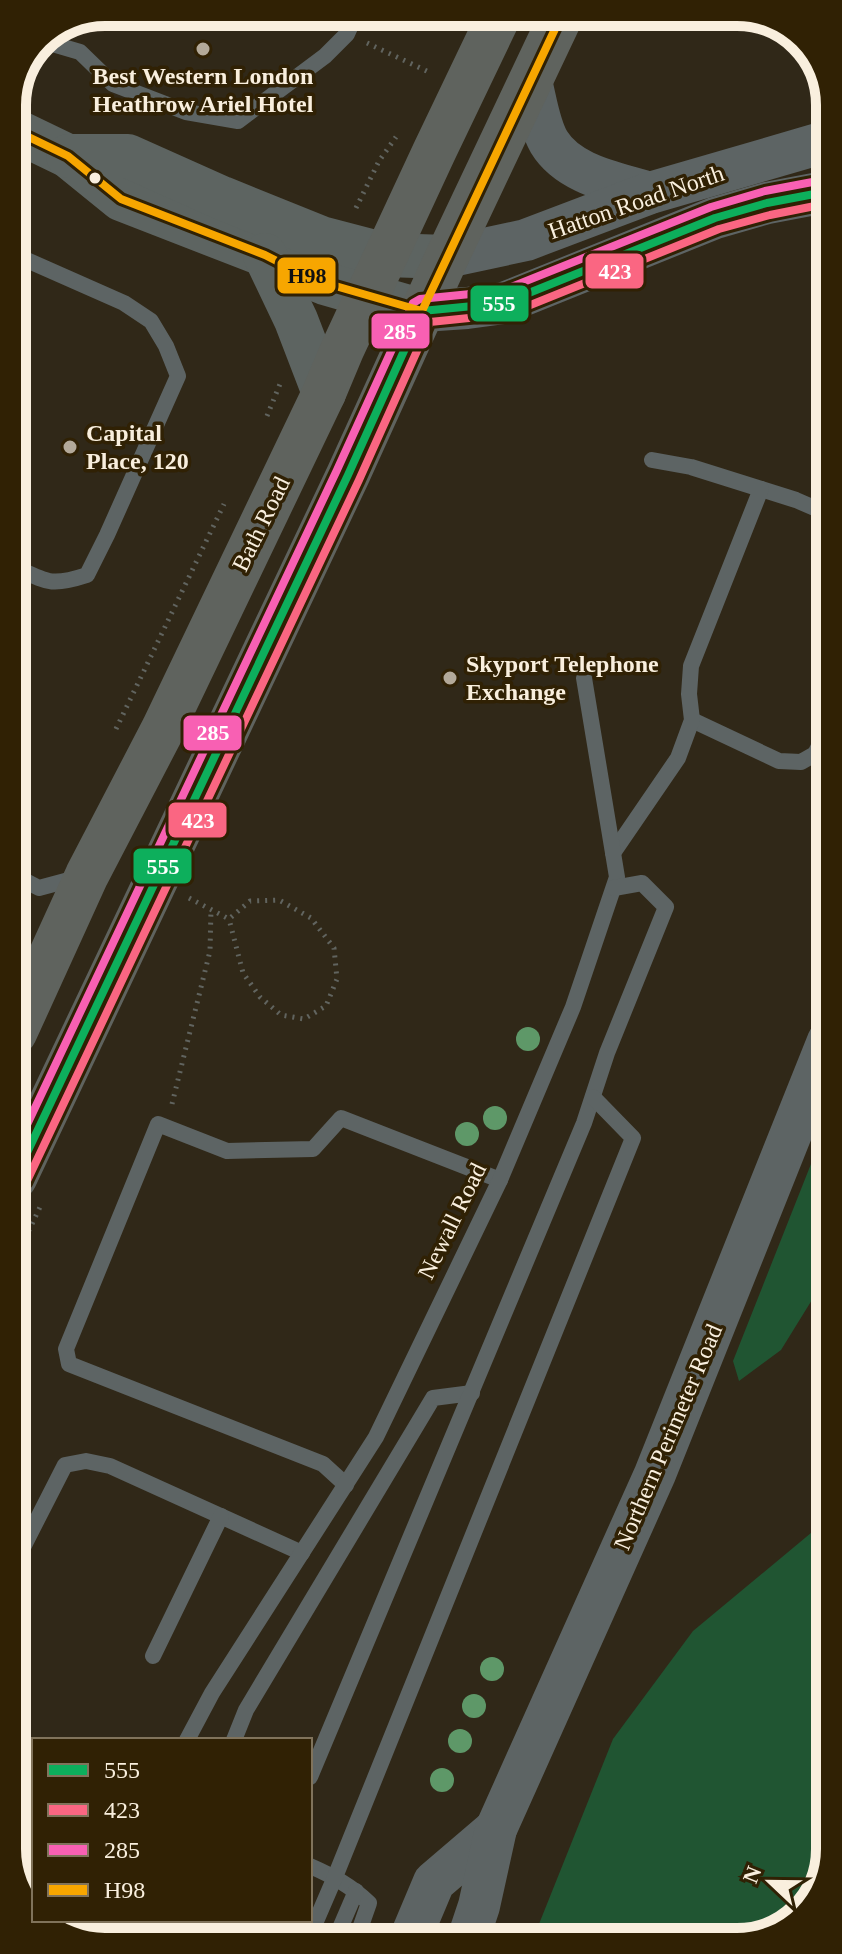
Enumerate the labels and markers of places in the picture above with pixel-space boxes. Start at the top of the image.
marker: Best Western London Heathrow Ariel Hotel [194,40,212,58]
place label: Best Western London Heathrow Ariel Hotel [93,63,314,117]
unlabelled marker [87,170,103,186]
place label: Capital Place, 120 [86,420,189,474]
marker: Capital Place, 120 [61,438,79,456]
place label: Skyport Telephone Exchange [466,651,659,705]
marker: Skyport Telephone Exchange [441,669,459,687]

